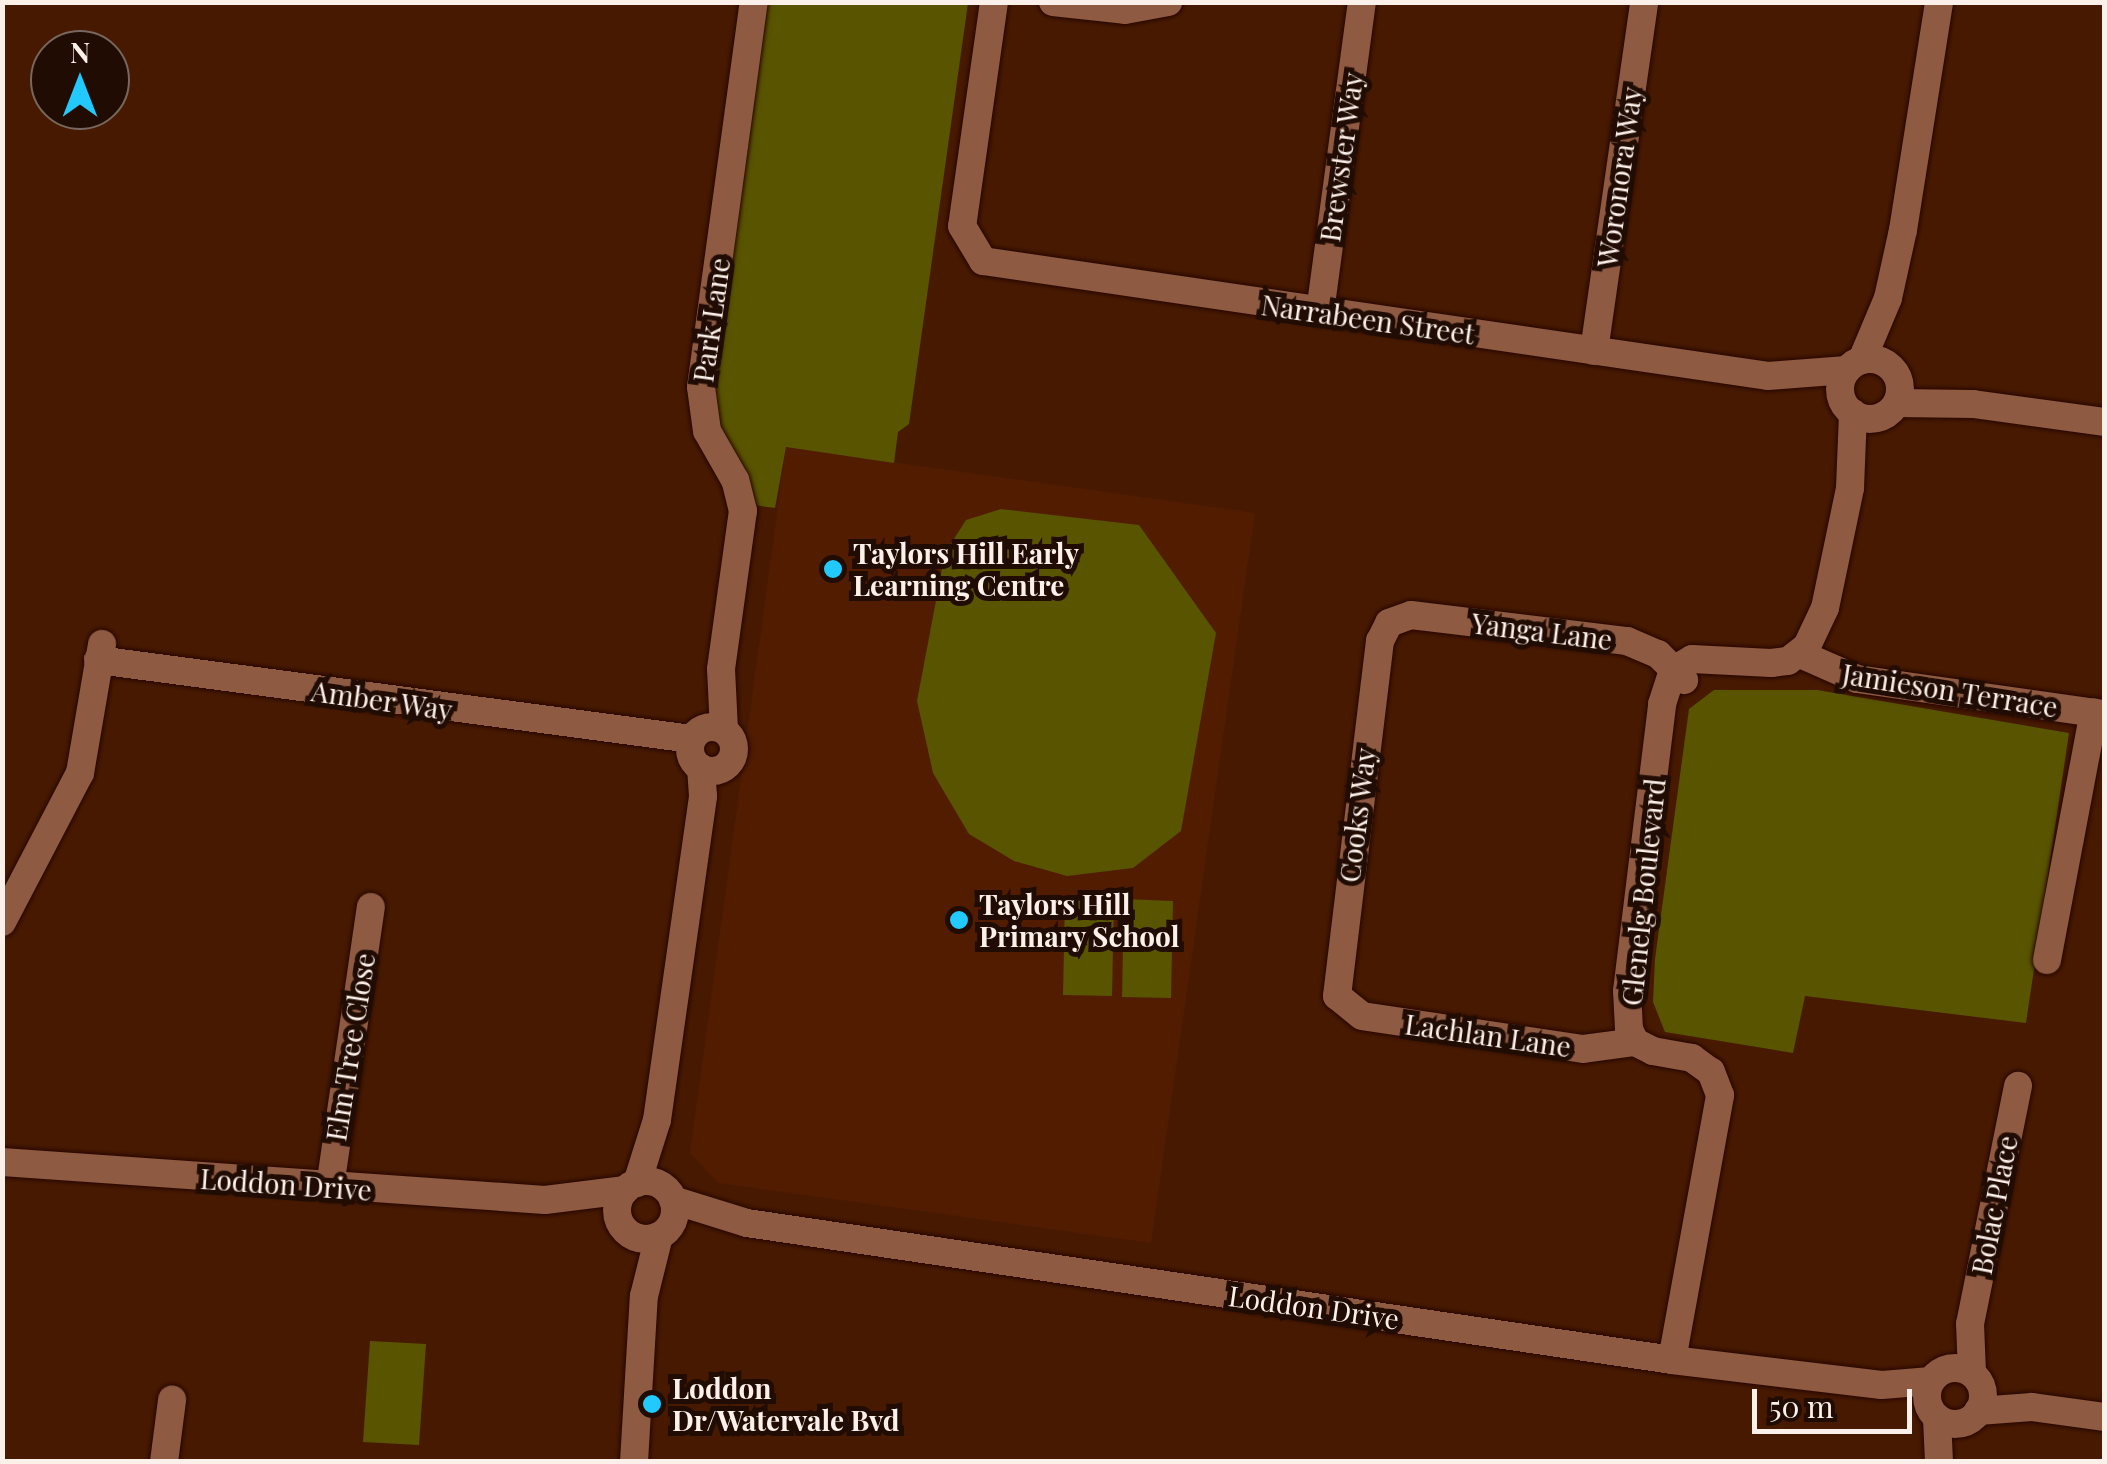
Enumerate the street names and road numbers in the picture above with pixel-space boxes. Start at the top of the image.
street label: Brewster Way [1312,69,1370,245]
street label: Woronora Way [1590,84,1648,270]
street label: Park Lane [686,255,736,385]
street label: Narrabeen Street [1259,287,1477,351]
street label: Yanga Lane [1470,606,1614,656]
street label: Jamieson Terrace [1840,656,2060,724]
street label: Amber Way [309,673,455,727]
street label: Cooks Way [1332,745,1382,885]
street label: Glenelg Boulevard [1614,777,1672,1007]
street label: Elm Tree Close [319,950,381,1144]
street label: Lachlan Lane [1403,1007,1573,1063]
street label: Bolac Place [1964,1133,2024,1277]
street label: Loddon Drive [199,1161,373,1207]
street label: Loddon Drive [1227,1278,1401,1336]

